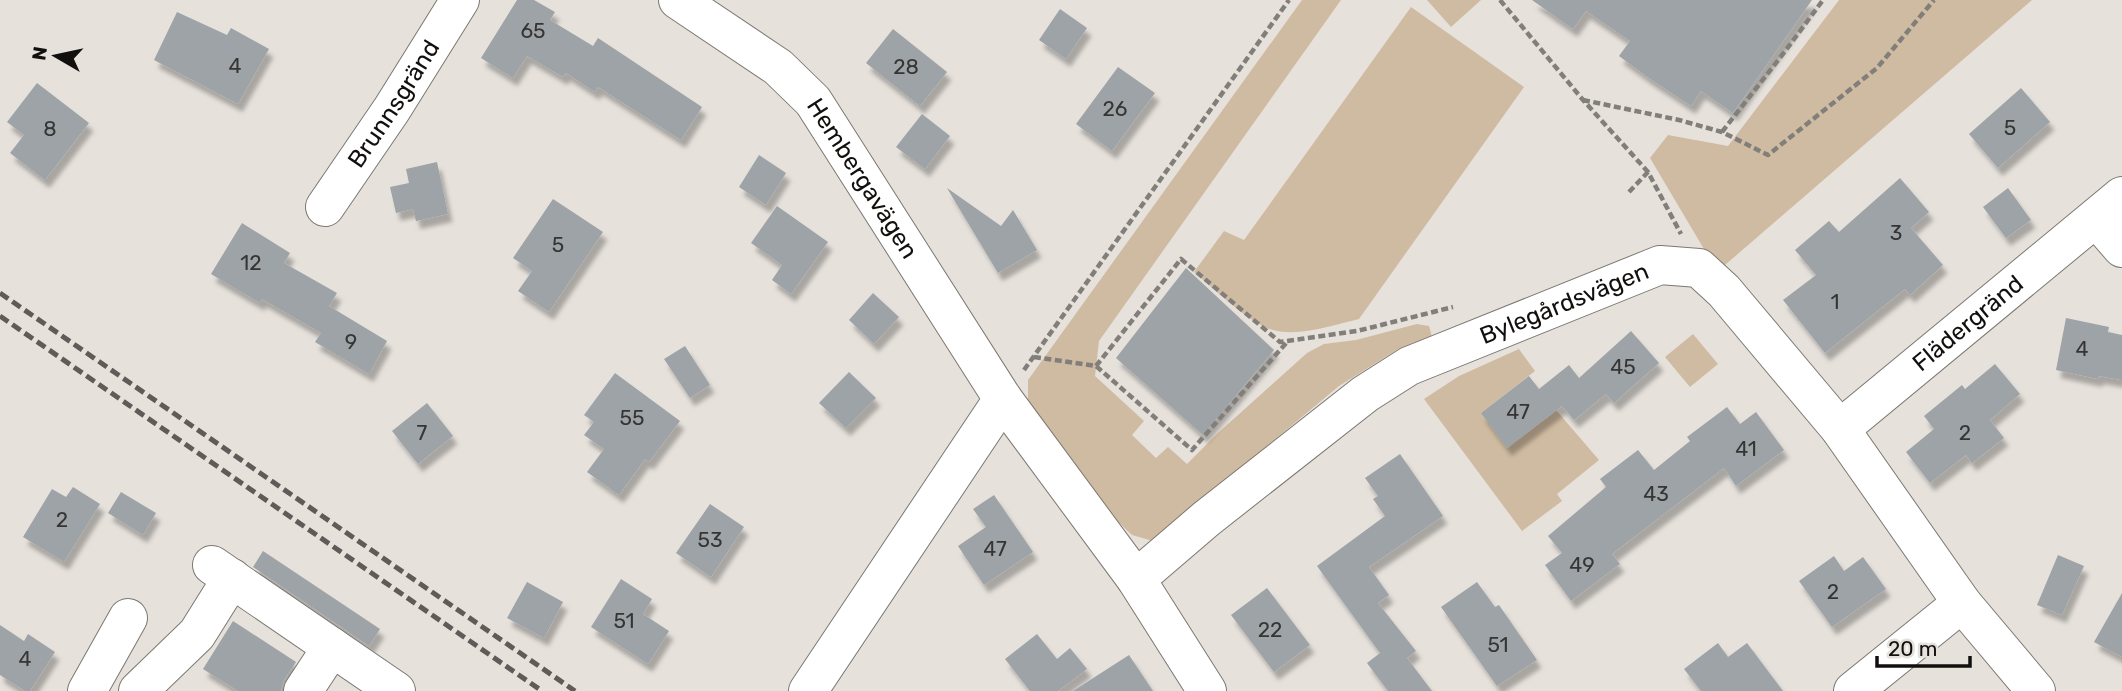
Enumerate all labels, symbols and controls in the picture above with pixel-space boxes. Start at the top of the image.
house number: 65 [520,18,546,43]
north arrow [21,21,91,91]
street label: Brunnsgränd [342,35,445,173]
text: N [27,45,52,62]
house number: 4 [228,53,242,78]
house number: 28 [893,54,919,79]
street label: Hembergavägen [801,93,924,264]
house number: 26 [1103,96,1128,121]
house number: 5 [2004,115,2016,140]
house number: 8 [43,116,57,141]
house number: 3 [1890,220,1902,245]
house number: 5 [552,232,564,257]
house number: 12 [240,250,262,275]
street label: Bylegårdsvägen [1476,257,1653,350]
street label: Flädergränd [1907,269,2029,377]
house number: 1 [1831,289,1840,314]
house number: 9 [345,329,357,354]
house number: 4 [2075,336,2089,361]
house number: 45 [1610,354,1636,379]
house number: 47 [1506,399,1530,424]
house number: 55 [620,405,644,430]
house number: 7 [417,420,428,445]
house number: 2 [1959,420,1971,445]
house number: 41 [1735,436,1757,461]
house number: 43 [1643,481,1669,506]
house number: 2 [56,507,68,532]
house number: 53 [697,527,723,552]
house number: 47 [983,536,1007,561]
house number: 49 [1569,552,1595,577]
house number: 2 [1827,579,1839,604]
house number: 51 [613,608,635,633]
house number: 22 [1258,617,1282,642]
scale bar [1877,624,1970,668]
house number: 51 [1487,632,1509,657]
text: 20 m [1888,636,1937,661]
house number: 4 [18,646,32,671]

